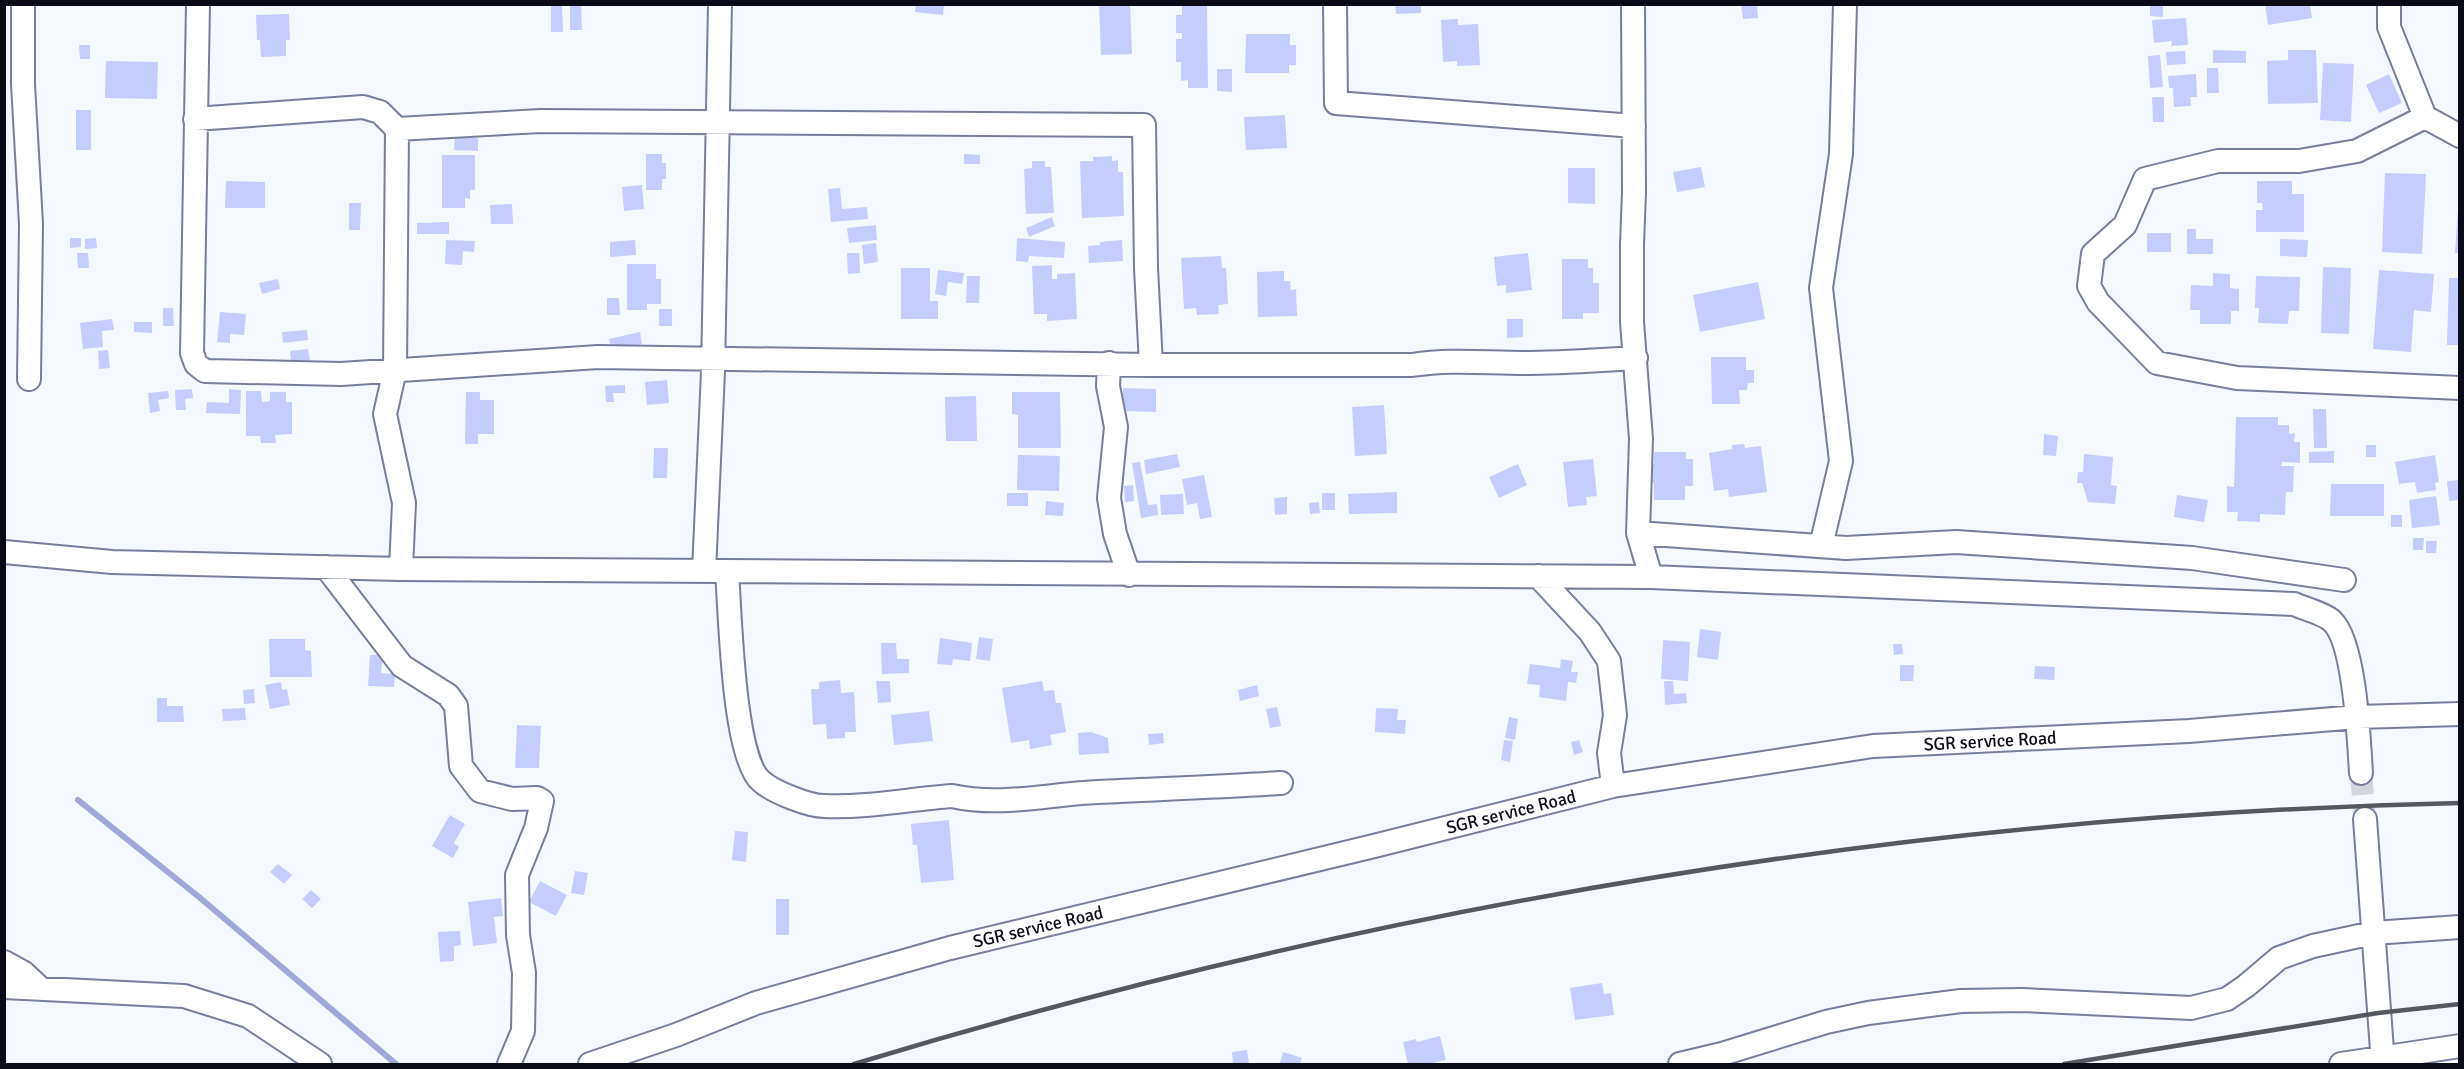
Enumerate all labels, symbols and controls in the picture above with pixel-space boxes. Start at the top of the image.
street label: SGR service Road [1923,727,2057,755]
street label: SGR service Road [1444,785,1578,839]
street label: SGR service Road [971,901,1105,953]

